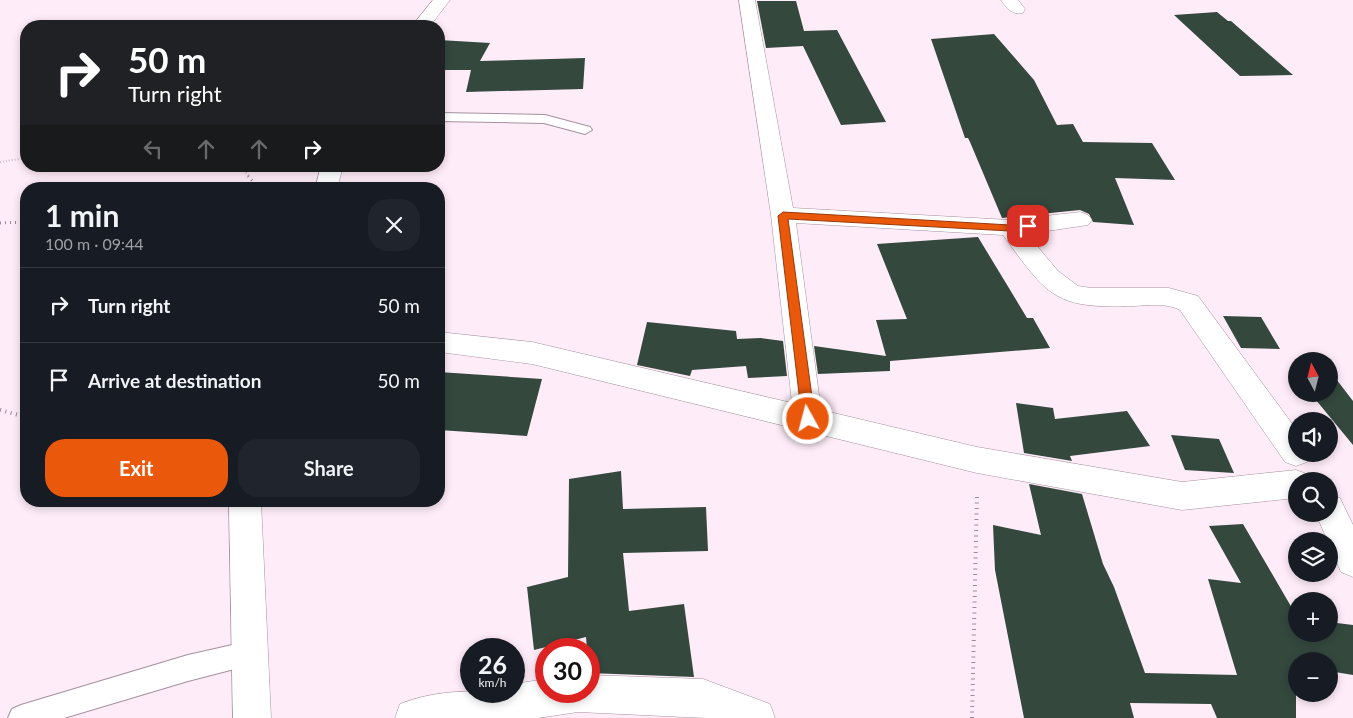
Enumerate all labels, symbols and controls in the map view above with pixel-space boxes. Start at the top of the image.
text: 50 m [128,38,206,80]
icon: right [45,40,110,105]
text: Turn right [128,80,222,107]
icon: left [139,135,167,163]
icon: ahead [192,135,220,163]
icon: ahead [245,135,273,163]
icon: right [298,135,326,163]
text: 1 min [45,197,119,233]
button: close [368,199,420,251]
pin [1007,205,1049,247]
icon: arrive [1014,212,1042,240]
text: 100 m · 09:44 [45,234,144,253]
icon: right [45,291,73,319]
text: Turn right [88,294,170,317]
text: 50 m [377,294,420,317]
north arrow [1288,352,1338,402]
map controls [1288,352,1338,702]
icon: arrive [45,366,73,394]
text: Arrive at destination [88,369,261,392]
text: 50 m [377,369,420,392]
position arrow [781,392,833,444]
button: sound [1288,412,1338,462]
button: Exit [45,439,228,497]
button: Share [238,439,420,497]
button: search [1288,472,1338,522]
button: layers [1288,532,1338,582]
button: + [1288,592,1338,642]
speed limit sign: 30 [535,638,600,703]
text: 26 [478,649,507,679]
button: − [1288,652,1338,702]
text: km/h [478,675,507,690]

